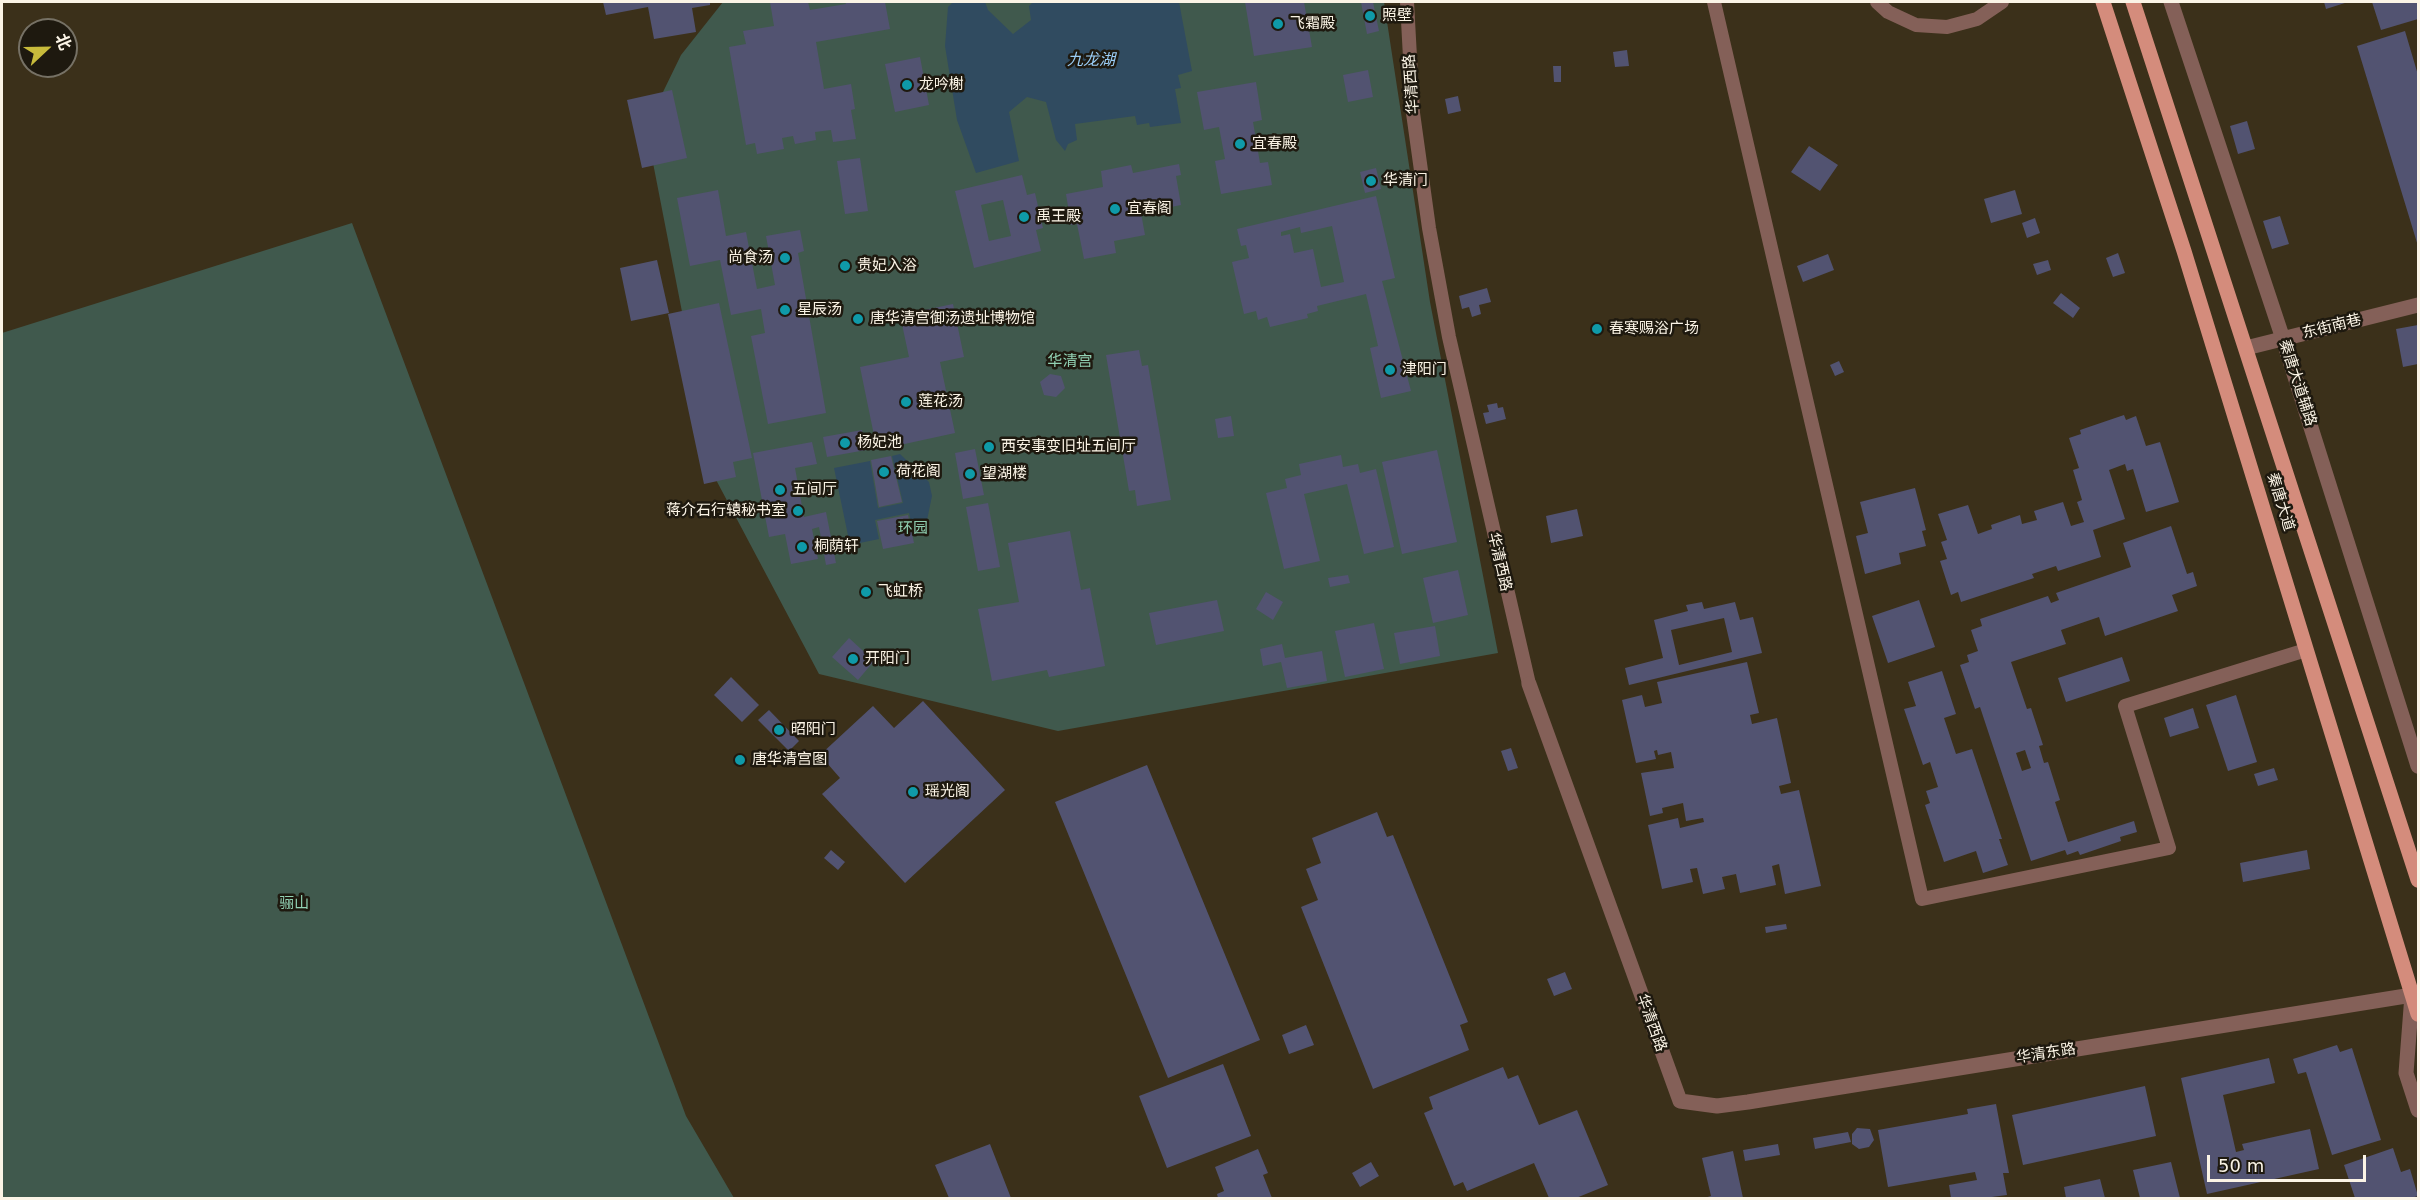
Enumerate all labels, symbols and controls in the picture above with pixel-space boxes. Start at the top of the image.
place label: 照壁 [1382,7,1412,25]
marker: 照壁 [1363,9,1377,23]
place label: 飞霜殿 [1290,15,1335,33]
marker: 飞霜殿 [1271,17,1285,31]
north arrow [18,18,78,78]
text: 北 [51,31,75,53]
water label: 九龙湖 [1067,51,1115,71]
street label: 华清西路 [1401,53,1423,115]
place label: 龙吟榭 [919,76,964,94]
marker: 龙吟榭 [900,78,914,92]
place label: 宜春殿 [1252,135,1297,153]
marker: 宜春殿 [1233,137,1247,151]
place label: 华清门 [1383,172,1428,190]
marker: 华清门 [1364,174,1378,188]
place label: 宜春阁 [1127,200,1172,218]
marker: 宜春阁 [1108,202,1122,216]
place label: 禹王殿 [1036,208,1081,226]
marker: 禹王殿 [1017,210,1031,224]
place label: 尚食汤 [728,249,773,267]
marker: 尚食汤 [778,251,792,265]
place label: 贵妃入浴 [857,257,917,275]
marker: 贵妃入浴 [838,259,852,273]
place label: 星辰汤 [797,301,842,319]
marker: 星辰汤 [778,303,792,317]
place label: 唐华清宫御汤遗址博物馆 [870,310,1035,328]
street label: 东街南巷 [2301,311,2363,343]
marker: 唐华清宫御汤遗址博物馆 [851,312,865,326]
place label: 春寒赐浴广场 [1609,320,1699,338]
marker: 春寒赐浴广场 [1590,322,1604,336]
street label: 秦唐大道辅路 [2275,337,2319,429]
park label: 华清宫 [1048,353,1092,371]
place label: 津阳门 [1402,361,1447,379]
marker: 津阳门 [1383,363,1397,377]
place label: 莲花汤 [918,393,963,411]
marker: 莲花汤 [899,395,913,409]
place label: 杨妃池 [857,434,902,452]
marker: 杨妃池 [838,436,852,450]
place label: 西安事变旧址五间厅 [1001,438,1136,456]
marker: 西安事变旧址五间厅 [982,440,996,454]
place label: 荷花阁 [896,463,941,481]
marker: 荷花阁 [877,465,891,479]
place label: 望湖楼 [982,465,1027,483]
marker: 望湖楼 [963,467,977,481]
street label: 秦唐大道 [2263,471,2297,533]
place label: 五间厅 [792,481,837,499]
marker: 五间厅 [773,483,787,497]
place label: 蒋介石行辕秘书室 [666,502,786,520]
marker: 蒋介石行辕秘书室 [791,504,805,518]
park label: 环园 [898,520,928,538]
street label: 华清西路 [1483,531,1515,593]
place label: 桐荫轩 [814,538,859,556]
marker: 桐荫轩 [795,540,809,554]
place label: 飞虹桥 [878,583,923,601]
marker: 飞虹桥 [859,585,873,599]
place label: 开阳门 [865,650,910,668]
marker: 开阳门 [846,652,860,666]
place label: 昭阳门 [791,721,836,739]
marker: 昭阳门 [772,723,786,737]
place label: 唐华清宫图 [752,751,827,769]
marker: 唐华清宫图 [733,753,747,767]
place label: 瑶光阁 [925,783,970,801]
marker: 瑶光阁 [906,785,920,799]
park label: 骊山 [279,895,309,913]
street label: 华清西路 [1632,992,1670,1054]
street label: 华清东路 [2015,1040,2077,1068]
scale bar [2210,1143,2369,1181]
text: 50 m [2218,1155,2264,1176]

